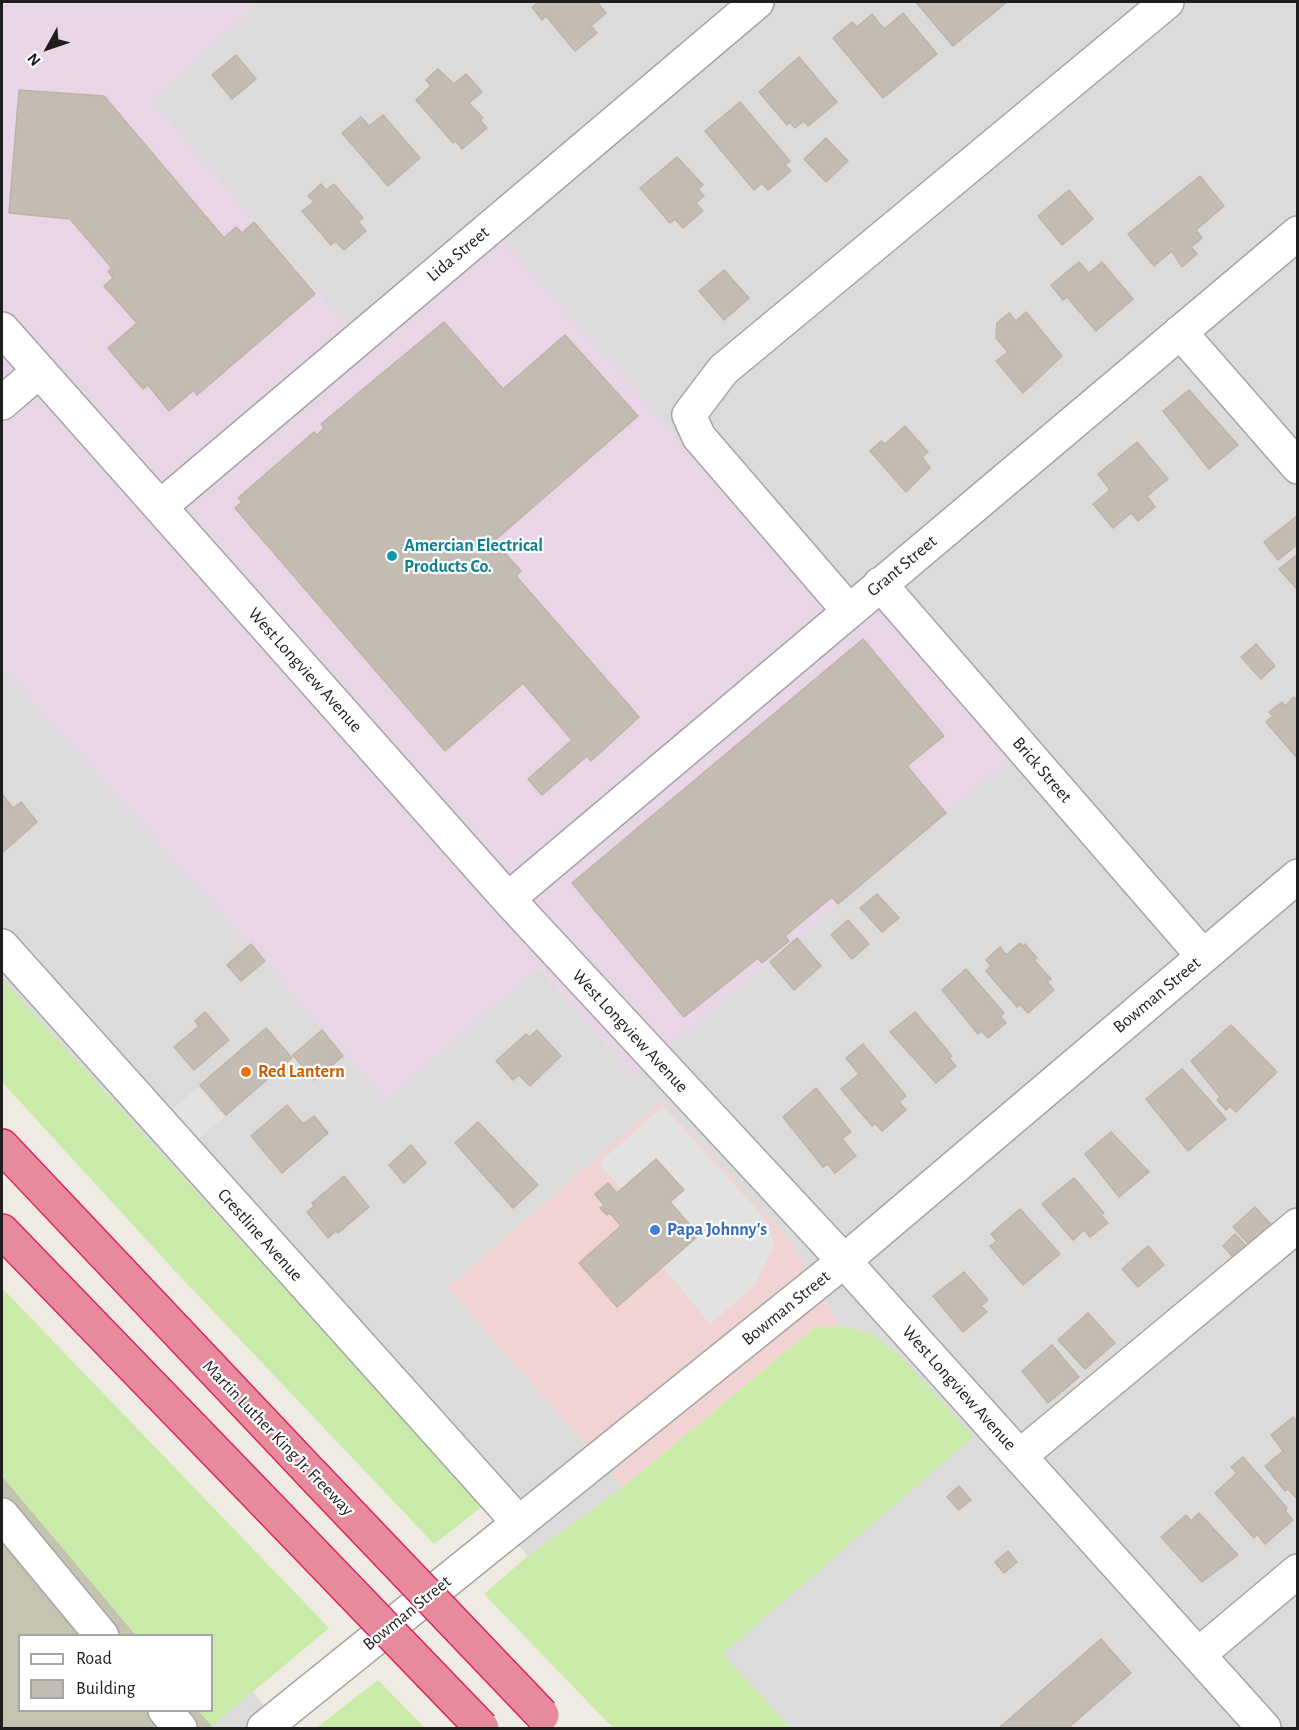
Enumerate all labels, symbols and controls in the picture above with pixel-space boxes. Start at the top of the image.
north arrow [18,18,78,78]
text: N [25,50,44,69]
street label: Lida Street [422,222,494,286]
street label: Grant Street [863,531,941,601]
place label: Amercian Electrical Products Co. [404,535,543,578]
marker: Amercian Electrical Products Co. [385,549,399,563]
street label: West Longview Avenue [243,603,367,737]
street label: Brick Street [1008,733,1076,807]
street label: Bowman Street [1109,952,1205,1038]
street label: West Longview Avenue [567,965,693,1097]
place label: Red Lantern [258,1061,345,1083]
marker: Red Lantern [239,1065,253,1079]
street label: Crestline Avenue [213,1184,307,1286]
place label: Papa Johnny's [667,1219,767,1241]
marker: Papa Johnny's [648,1223,662,1237]
street label: Bowman Street [737,1266,835,1350]
street label: West Longview Avenue [897,1321,1021,1455]
street label: Martin Luther King Jr. Freeway [198,1356,358,1520]
street label: Bowman Street [358,1571,456,1655]
legend [18,1634,213,1712]
text: Road [76,1650,112,1668]
text: Building [76,1680,135,1698]

